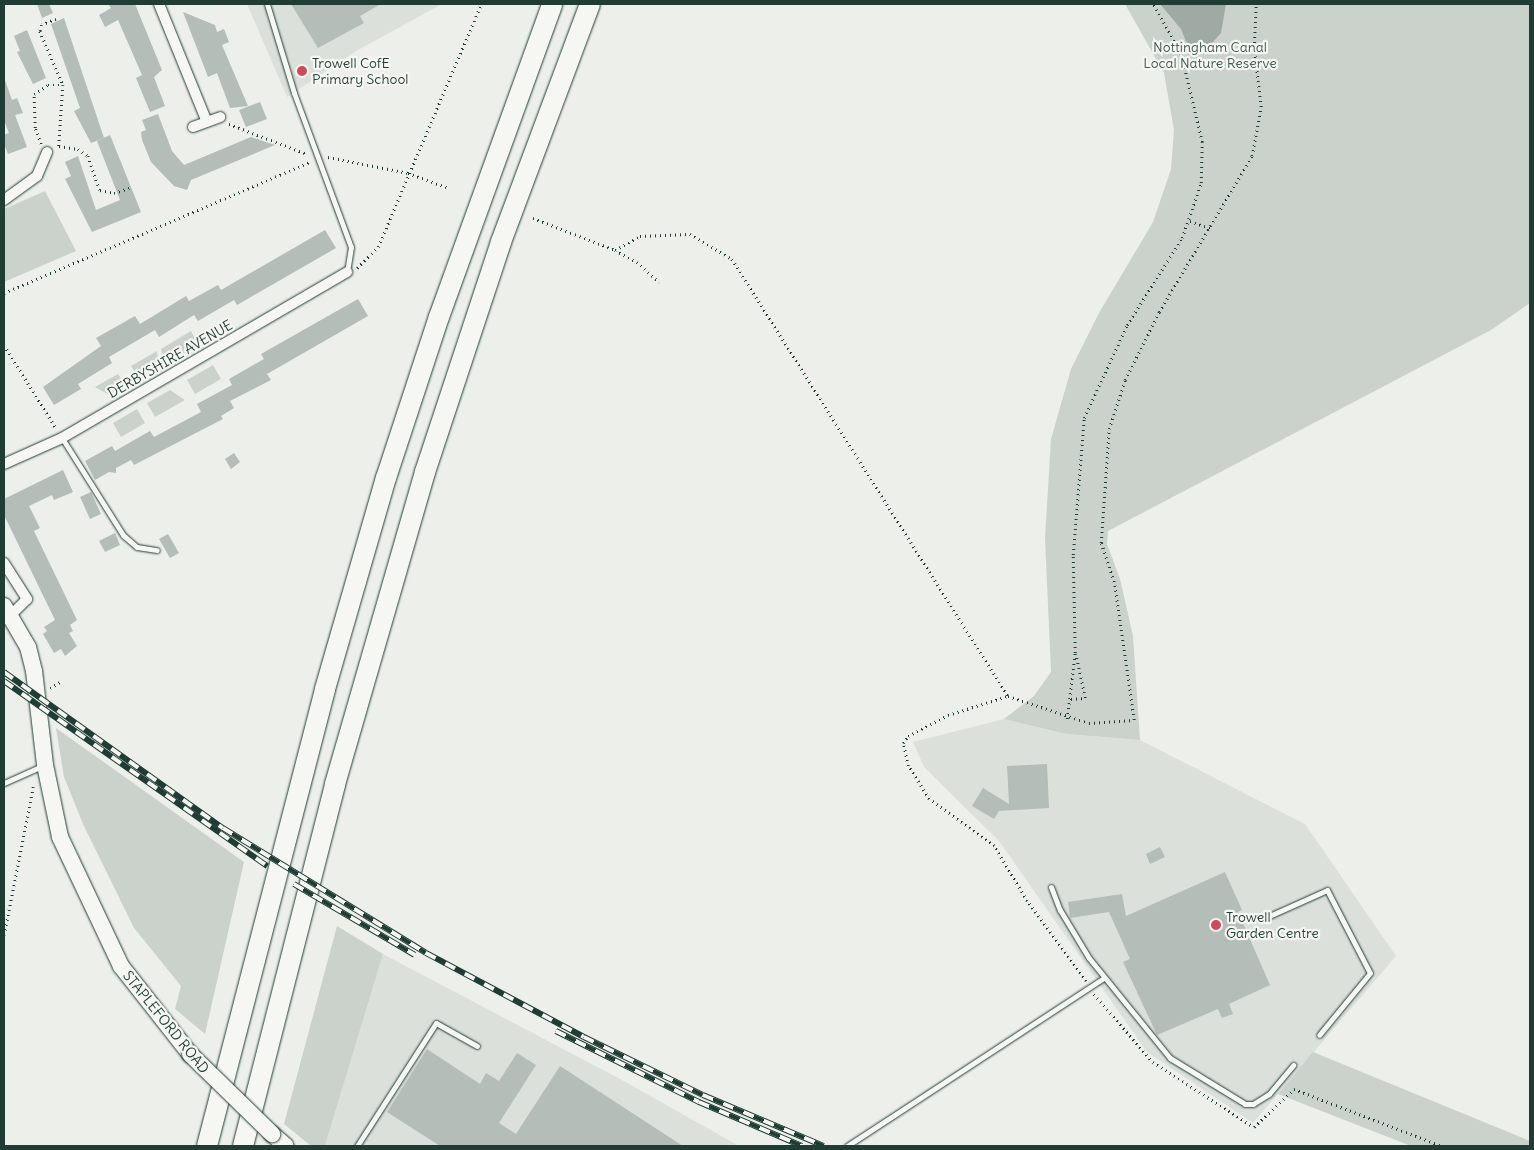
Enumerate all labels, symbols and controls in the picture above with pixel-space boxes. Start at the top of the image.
park label: Nottingham Canal Local Nature Reserve [1143,39,1277,72]
place label: Trowell CofE Primary School [312,55,408,88]
marker: Trowell CofE Primary School [296,65,308,77]
street label: DERBYSHIRE AVENUE [105,316,235,402]
place label: Trowell Garden Centre [1226,909,1319,942]
marker: Trowell Garden Centre [1210,919,1222,931]
street label: STAPLEFORD ROAD [119,967,213,1077]

